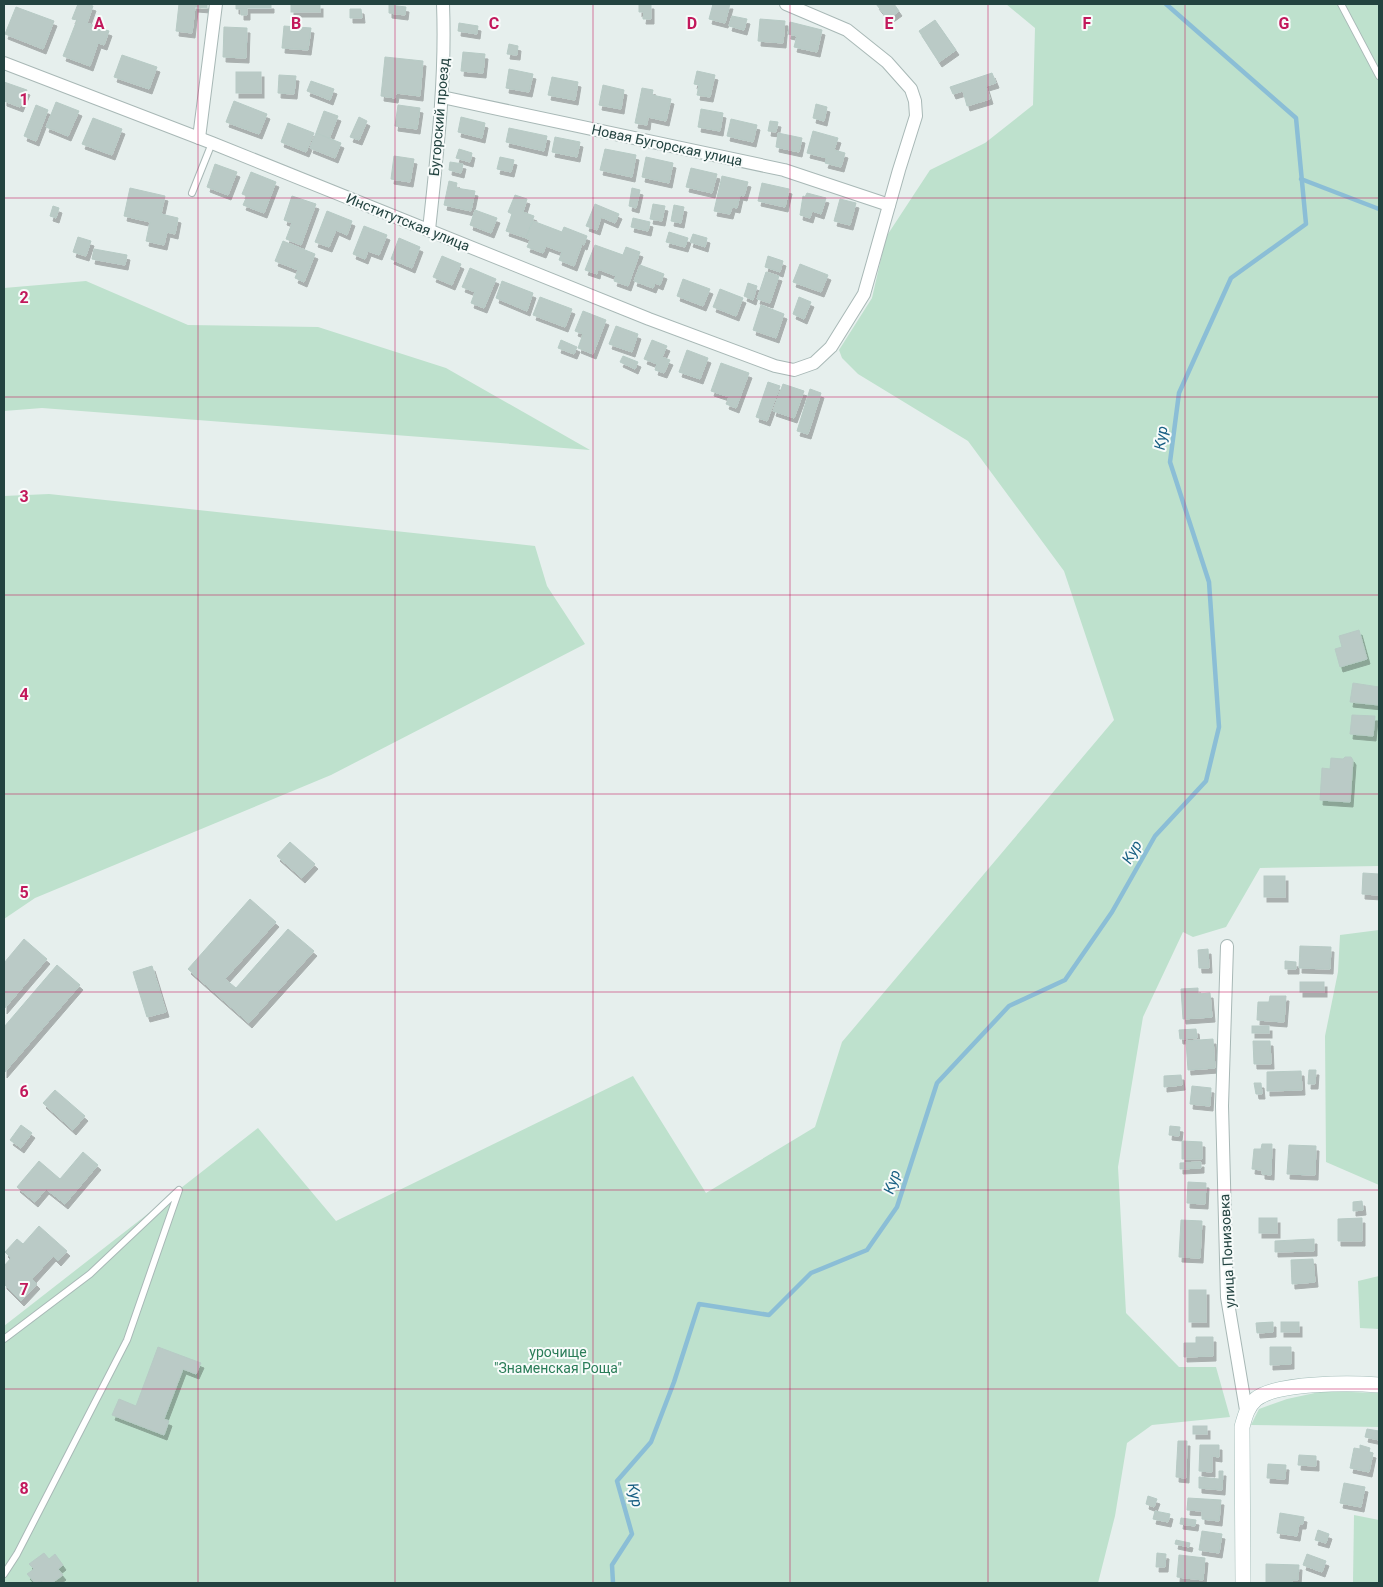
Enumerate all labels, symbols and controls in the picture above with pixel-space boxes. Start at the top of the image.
text: A [94,14,105,33]
text: B [291,14,301,33]
text: C [489,14,499,33]
text: D [687,14,697,33]
text: E [885,14,894,33]
text: F [1083,14,1092,33]
text: G [1279,14,1290,33]
street label: Бугорский проезд [426,57,452,177]
text: 1 [19,90,29,109]
street label: Новая Бугорская улица [590,121,744,169]
street label: Институтская улица [344,190,472,254]
text: 2 [19,288,29,307]
water label: Кур [1151,425,1171,451]
text: 3 [19,487,29,506]
text: 4 [19,685,29,704]
water label: Кур [1118,837,1146,867]
text: 5 [19,883,29,902]
text: 6 [19,1082,29,1101]
water label: Кур [880,1168,904,1196]
street label: улица Понизовка [1216,1194,1238,1308]
text: 7 [19,1280,29,1299]
park label: урочище "Знаменская Роща" [494,1344,622,1376]
text: 8 [19,1479,29,1498]
water label: Кур [624,1481,646,1509]

